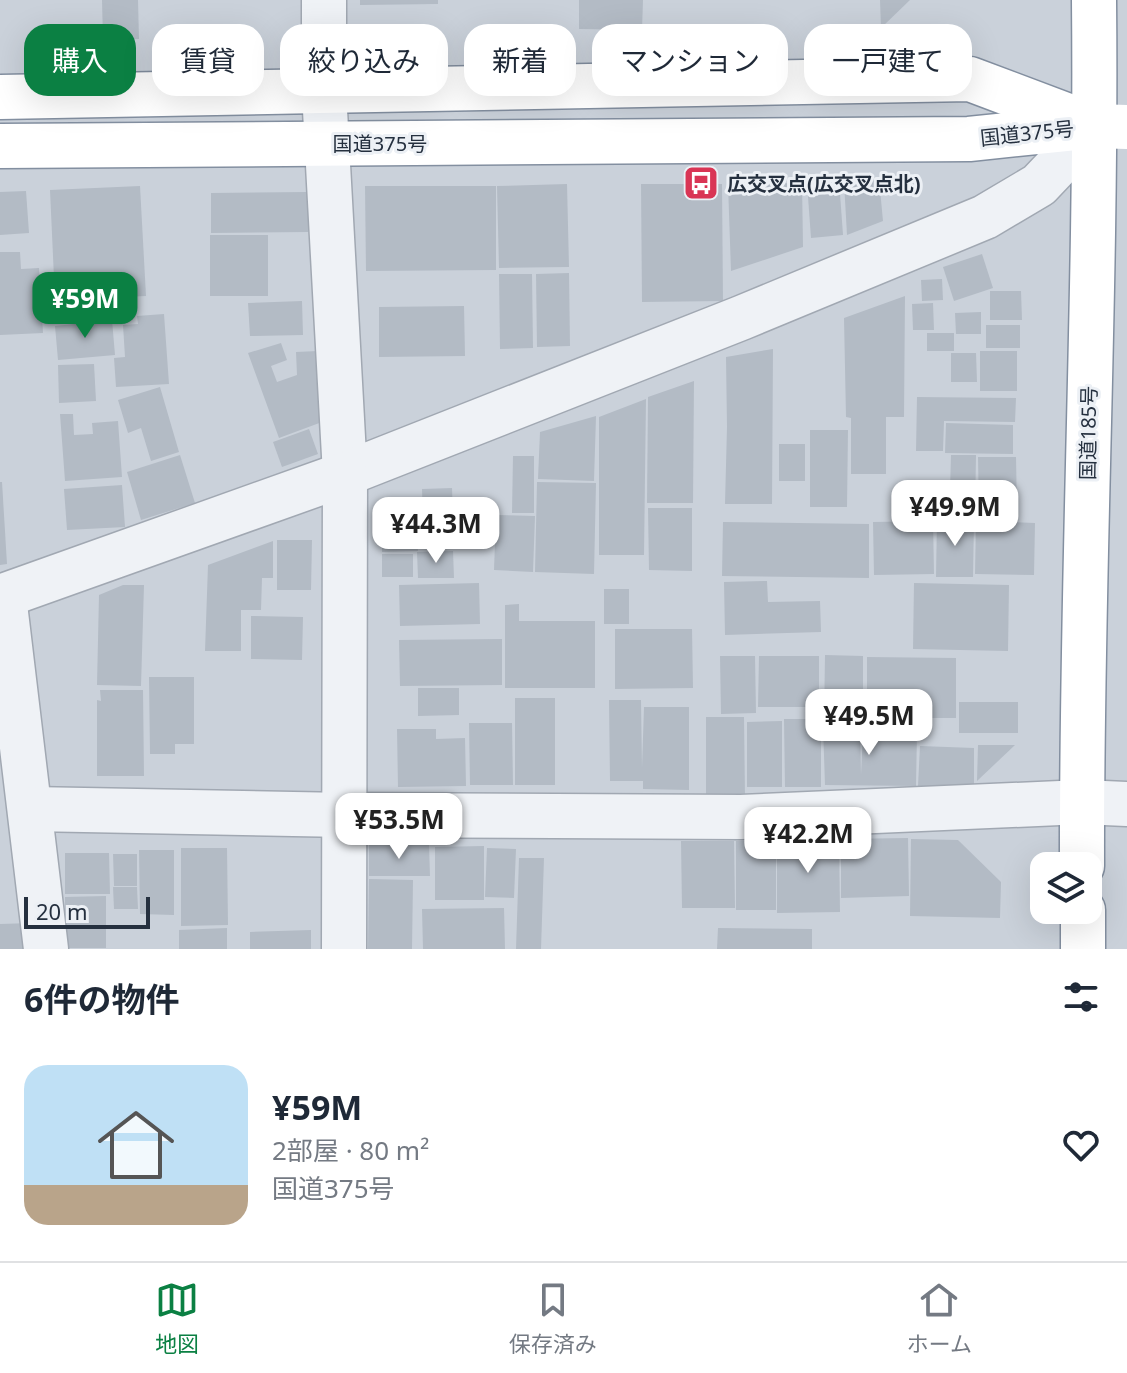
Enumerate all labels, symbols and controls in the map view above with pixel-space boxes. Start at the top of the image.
chip: 購入 [24,24,136,96]
chip: 賃貸 [152,24,264,96]
chip: 絞り込み [280,24,448,96]
chip: 新着 [464,24,576,96]
chip: マンション [592,24,788,96]
chip: 一戸建て [804,24,972,96]
street label: 国道375号 [979,115,1075,151]
street label: 国道375号 [333,130,427,157]
bus stop icon: 広交叉点(広交叉点北) [682,164,720,202]
place label: 広交叉点(広交叉点北) [727,170,921,197]
pin: ¥59M [38,272,132,340]
text: ¥59M [50,280,120,316]
street label: 国道185号 [1074,386,1102,480]
pin: ¥49.9M [890,480,1020,548]
text: ¥49.9M [909,488,1001,524]
pin: ¥44.3M [371,497,501,565]
text: ¥44.3M [390,505,482,541]
pin: ¥49.5M [804,689,934,757]
text: ¥49.5M [823,697,915,733]
pin: ¥53.5M [334,793,464,861]
text: ¥53.5M [353,801,445,837]
pin: ¥42.2M [743,807,873,875]
text: ¥42.2M [762,815,854,851]
map controls [1030,852,1102,924]
button: layers [1030,852,1102,924]
scale bar [24,893,150,929]
text: 20 m [36,896,87,926]
icon: filters [1059,975,1103,1019]
text: 6件の物件 [24,976,179,1022]
text: ¥59M [272,1084,362,1130]
icon: home [88,1097,184,1193]
icon: heart [1059,1123,1103,1167]
text: 2部屋 · 80 m² [272,1132,429,1168]
text: 国道375号 [272,1170,395,1206]
tab: 地図 [155,1278,199,1358]
tab: 保存済み [509,1278,597,1358]
tab: ホーム [907,1278,972,1358]

